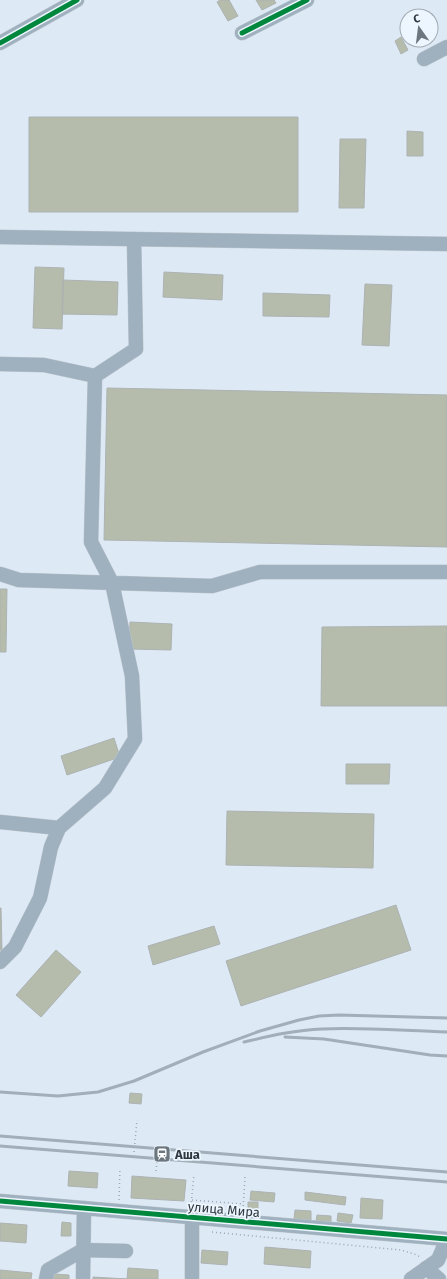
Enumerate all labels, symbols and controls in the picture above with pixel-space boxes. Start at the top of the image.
north arrow [399,8,439,48]
text: С [412,12,422,26]
station icon: Аша [152,1144,172,1164]
place label: Аша [174,1147,200,1162]
street label: улица Мира [187,1199,261,1220]

